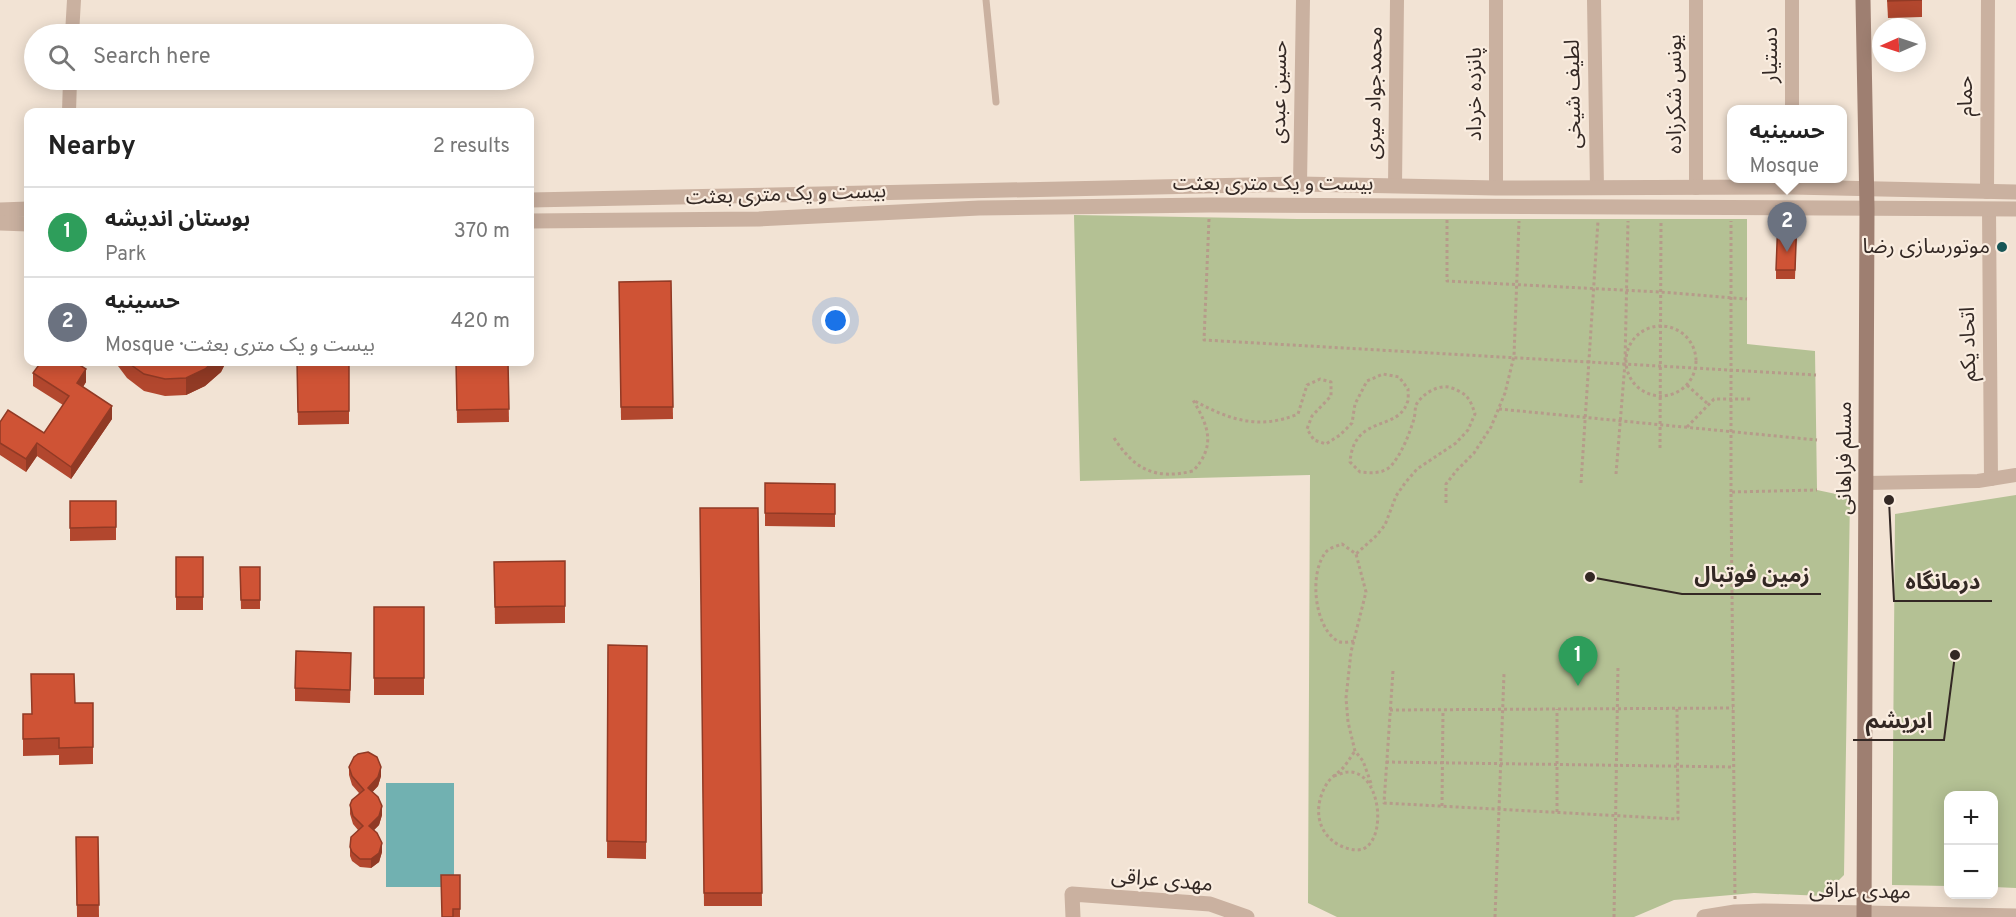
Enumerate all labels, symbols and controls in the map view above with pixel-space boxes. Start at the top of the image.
north arrow [1872,18,1926,72]
search box [24,24,534,90]
street label: محمدجواد میری [1360,26,1390,160]
street label: دستیار [1758,27,1785,84]
street label: یونس شکرزاده [1662,34,1689,154]
street label: لطیف شیخی [1560,39,1588,149]
street label: حسین عبدی [1266,40,1294,144]
icon: search [45,41,78,74]
text: Search here [93,44,211,71]
street label: پانزده خرداد [1462,47,1489,141]
street label: حمام [1953,76,1981,116]
popup [1727,105,1847,183]
text: حسینیه [1750,119,1824,146]
text: Nearby [48,131,136,164]
text: 2 results [433,134,510,160]
text: Mosque [1750,154,1819,180]
street label: بیست و یک متری بعثت [1173,171,1373,198]
street label: بیست و یک متری بعثت [685,178,887,212]
pin: 2 [1768,202,1806,252]
text: بوستان اندیشه [105,207,250,234]
text: 1 [64,219,72,245]
text: 370 m [454,219,510,245]
place label: موتورسازی رضا [1862,234,1990,261]
marker: موتورسازی رضا [1995,240,2009,254]
text: Park [105,242,146,268]
text: حسینیه [105,289,180,316]
your location [821,306,850,335]
street label: اتحاد یکم [1955,307,1983,381]
text: 2 [61,309,74,335]
text: 420 m [451,309,510,335]
text: Mosque · بیست و یک متری بعثت [105,333,375,359]
street label: مسلم فراهانی [1832,401,1859,515]
callout: زمین فوتبال [1682,554,1821,594]
callout: درمانگاه [1894,561,1992,601]
text: زمین فوتبال [1694,563,1810,590]
text: درمانگاه [1906,569,1980,597]
pin: 1 [1558,636,1598,686]
callout: ابریشم [1853,700,1944,740]
text: ابریشم [1865,709,1933,737]
map controls [1944,791,1998,899]
button: + [1944,791,1998,845]
button: − [1944,845,1998,899]
street label: مهدی عراقی [1110,863,1214,899]
street label: مهدی عراقی [1809,878,1911,906]

